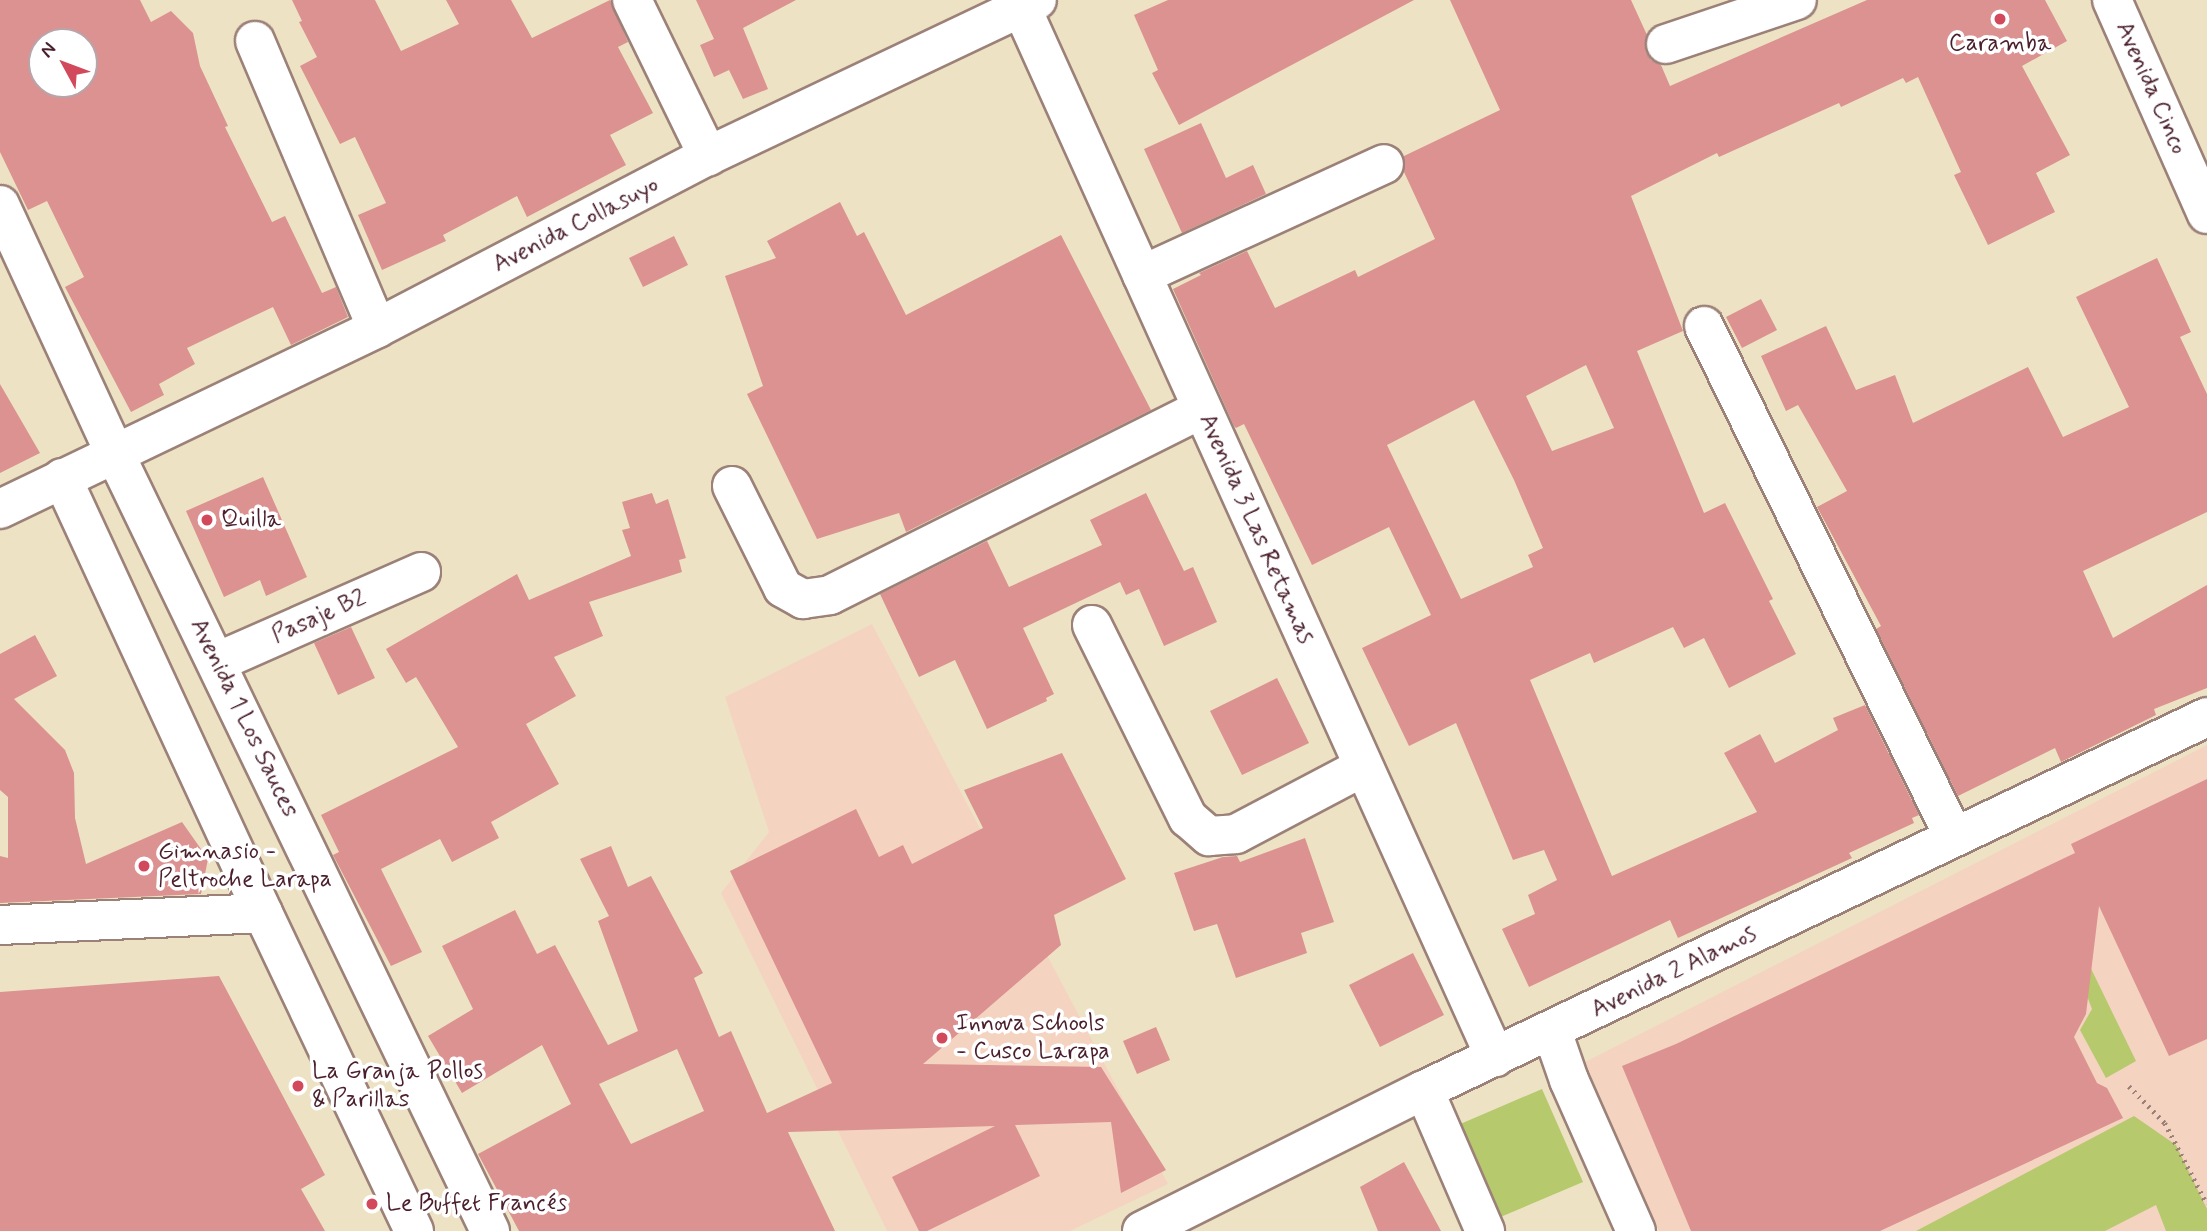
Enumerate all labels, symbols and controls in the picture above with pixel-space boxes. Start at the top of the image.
marker: Caramba [1992,11,2008,27]
street label: Avenida Cinco [2109,17,2193,159]
north arrow [28,28,98,98]
place label: Caramba [1949,30,2051,58]
text: N [35,37,62,63]
street label: Avenida Collasuyo [488,171,664,279]
street label: Avenida 3 Las Retamas [1193,411,1319,647]
place label: Quilla [221,506,281,534]
marker: Quilla [199,512,215,528]
street label: Pasaje B2 [268,584,370,650]
street label: Avenida 1 Los Sauces [185,616,303,820]
place label: Gimnasio - Peltroche Larapa [158,838,331,894]
marker: Gimnasio - Peltroche Larapa [136,858,152,874]
street label: Avenida 2 Alamos [1587,920,1761,1024]
place label: Innova Schools - Cusco Larapa [956,1010,1109,1066]
marker: Innova Schools - Cusco Larapa [934,1030,950,1046]
place label: La Granja Pollos & Parillas [312,1058,482,1114]
marker: La Granja Pollos & Parillas [290,1078,306,1094]
place label: Le Buffet Francés [386,1190,580,1218]
marker: Le Buffet Francés [364,1196,380,1212]

